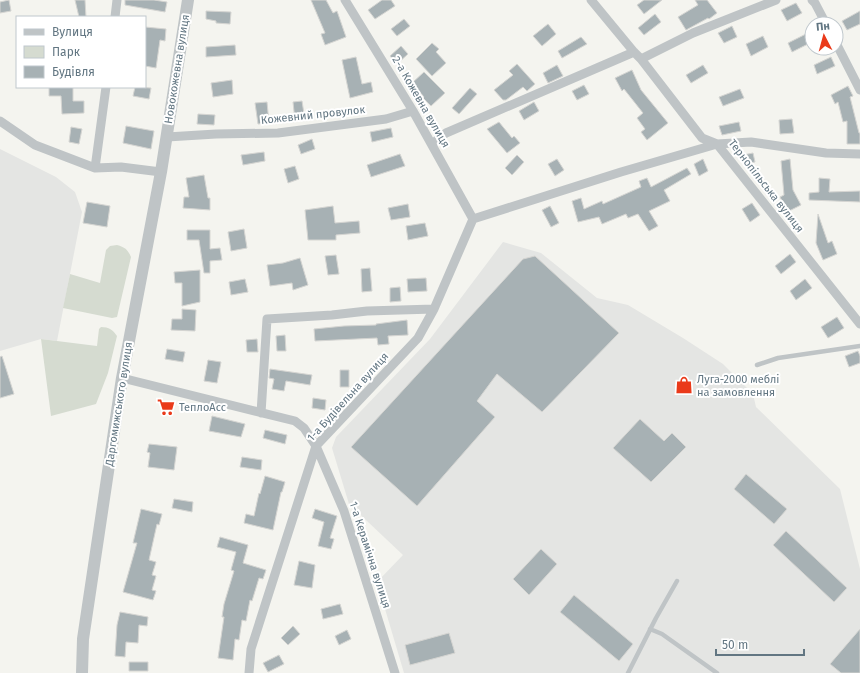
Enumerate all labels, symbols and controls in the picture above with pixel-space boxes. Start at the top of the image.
street label: Новокожевна вулиця [162,13,192,125]
legend [16,16,146,88]
north arrow [804,16,844,56]
text: Пн [815,19,831,34]
text: Вулиця [52,25,93,39]
text: Парк [52,45,81,59]
street label: 2-а Кожевна вулиця [390,54,452,150]
text: Будівля [52,65,95,79]
street label: Кожевний провулок [260,103,366,127]
street label: Тернопільська вулиця [726,137,806,235]
street label: Даргомижського вулиця [103,341,135,468]
street label: 1-а Будівельна вулиця [305,350,391,444]
place label: Луга-2000 меблі на замовлення [697,373,779,399]
shop icon: Луга-2000 меблі на замовлення [674,375,694,395]
supermarket icon: ТеплоАсс [156,397,176,417]
place label: ТеплоАсс [179,401,226,414]
street label: 1-а Керамічна вулиця [347,500,393,610]
scale bar [716,631,804,657]
text: 50 m [722,638,748,652]

